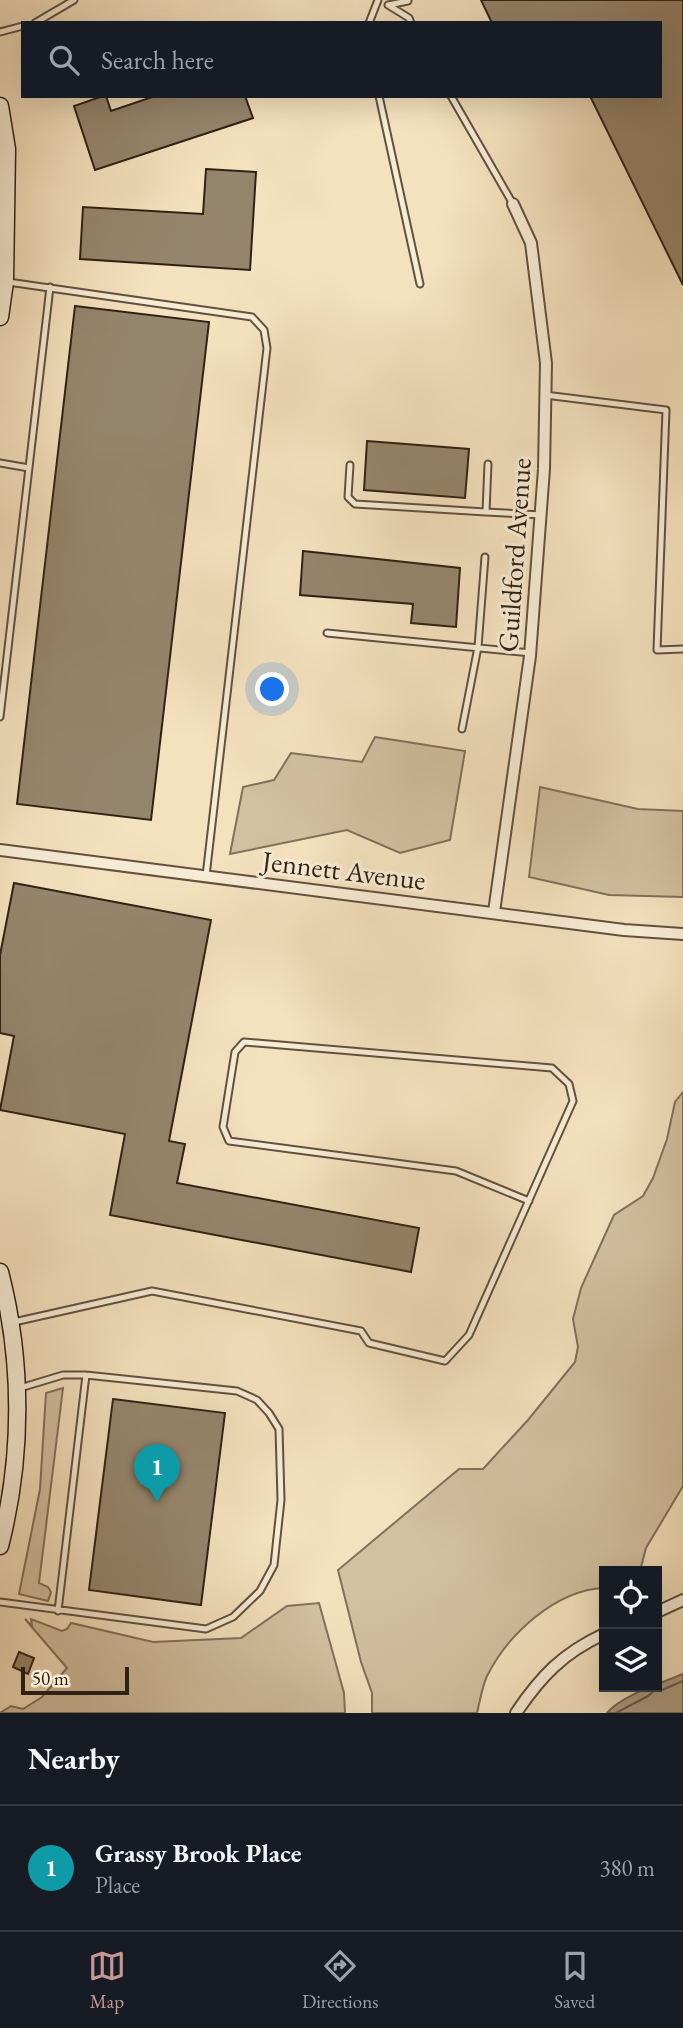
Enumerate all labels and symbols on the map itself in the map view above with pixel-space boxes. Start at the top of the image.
street label: Guildford Avenue [489,457,539,653]
your location [255,672,289,706]
street label: Jennett Avenue [258,842,428,898]
pin: 1 [134,1444,180,1502]
scale bar [21,1664,130,1696]

